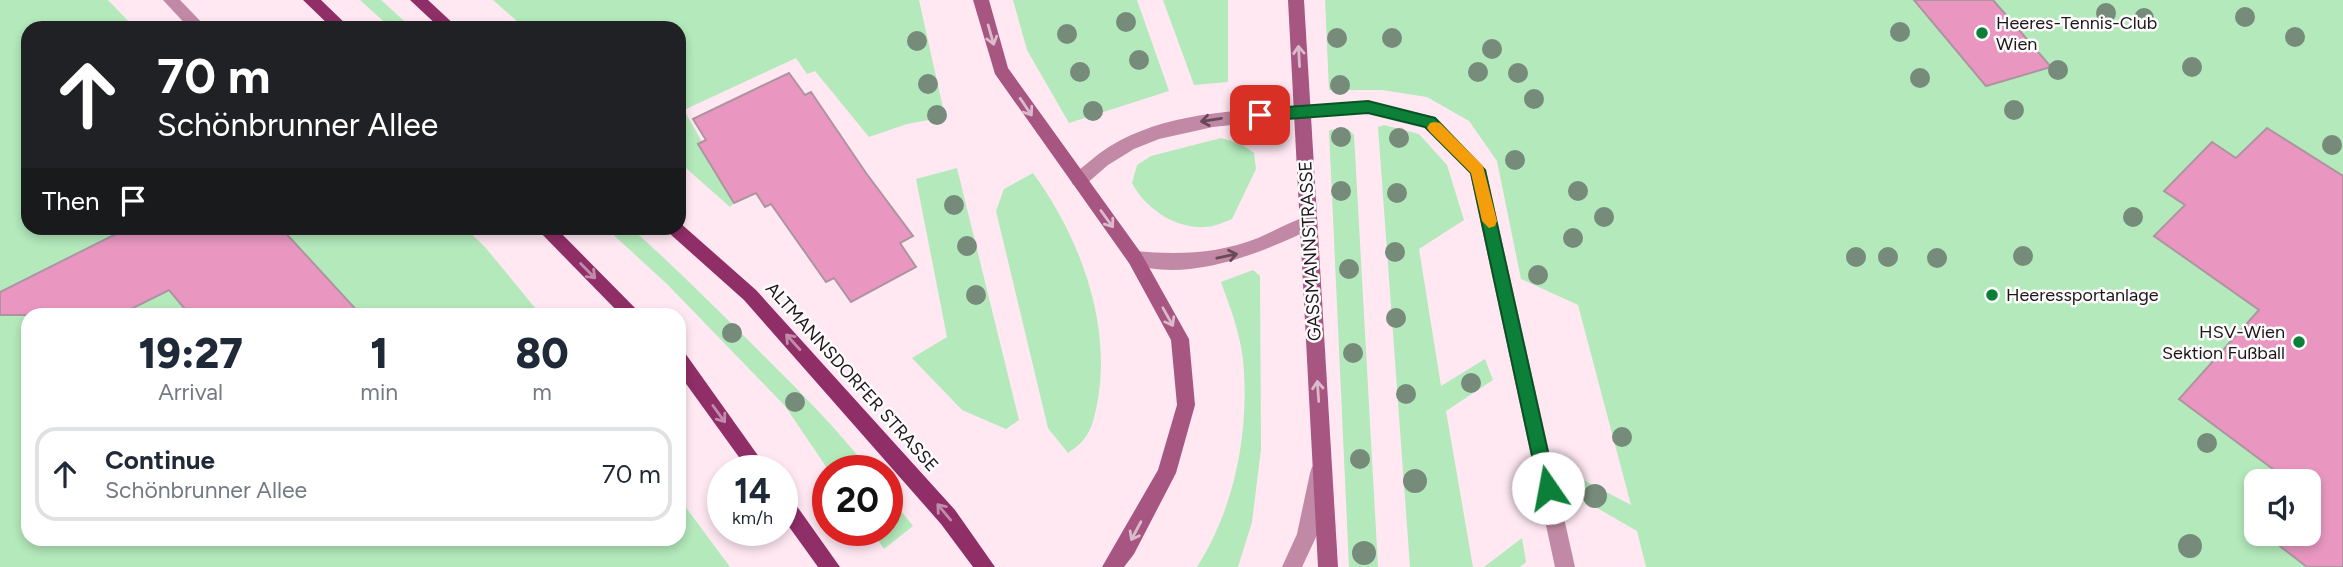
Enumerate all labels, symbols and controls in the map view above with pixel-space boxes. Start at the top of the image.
place label: Heeres-Tennis-Club Wien [1996,12,2157,55]
one-way arrow [985,24,998,46]
marker: Heeres-Tennis-Club Wien [1974,25,1990,41]
one-way arrow [1292,45,1305,68]
text: 70 m [157,46,270,105]
icon: ahead [42,49,133,140]
pin [1230,85,1290,145]
icon: arrive [1241,96,1279,134]
one-way arrow [1019,97,1033,116]
text: Schönbrunner Allee [157,106,438,144]
one-way arrow [1200,113,1222,126]
street label: GASSMANNSTRASSE [1294,160,1326,342]
icon: arrive [114,182,152,220]
text: Then [42,185,100,217]
one-way arrow [1100,209,1114,228]
one-way arrow [1215,248,1238,262]
one-way arrow [580,263,597,280]
street label: ALTMANNSDORFER STRASSE [761,278,943,476]
place label: Heeressportanlage [2006,284,2159,306]
marker: Heeressportanlage [1984,287,2000,303]
one-way arrow [1161,307,1175,327]
place label: HSV-Wien Sektion Fußball [2162,321,2285,364]
text: 19:27 [138,328,243,379]
text: 1 [370,328,388,379]
text: 80 [516,328,569,379]
one-way arrow [785,334,801,352]
marker: HSV-Wien Sektion Fußball [2291,334,2307,350]
text: Arrival [158,378,223,406]
text: min [360,378,398,406]
text: m [532,378,552,406]
one-way arrow [1311,381,1324,403]
one-way arrow [712,405,727,423]
text: Continue [105,444,215,476]
position arrow [1511,451,1585,525]
icon: ahead [46,455,84,493]
speed limit sign: 20 [812,455,903,546]
text: 70 m [602,458,661,490]
map controls [2244,469,2321,546]
button: sound [2244,469,2321,546]
text: 14 [734,470,771,512]
text: Schönbrunner Allee [105,476,307,504]
one-way arrow [936,504,952,522]
text: km/h [732,507,773,529]
one-way arrow [1128,520,1142,541]

